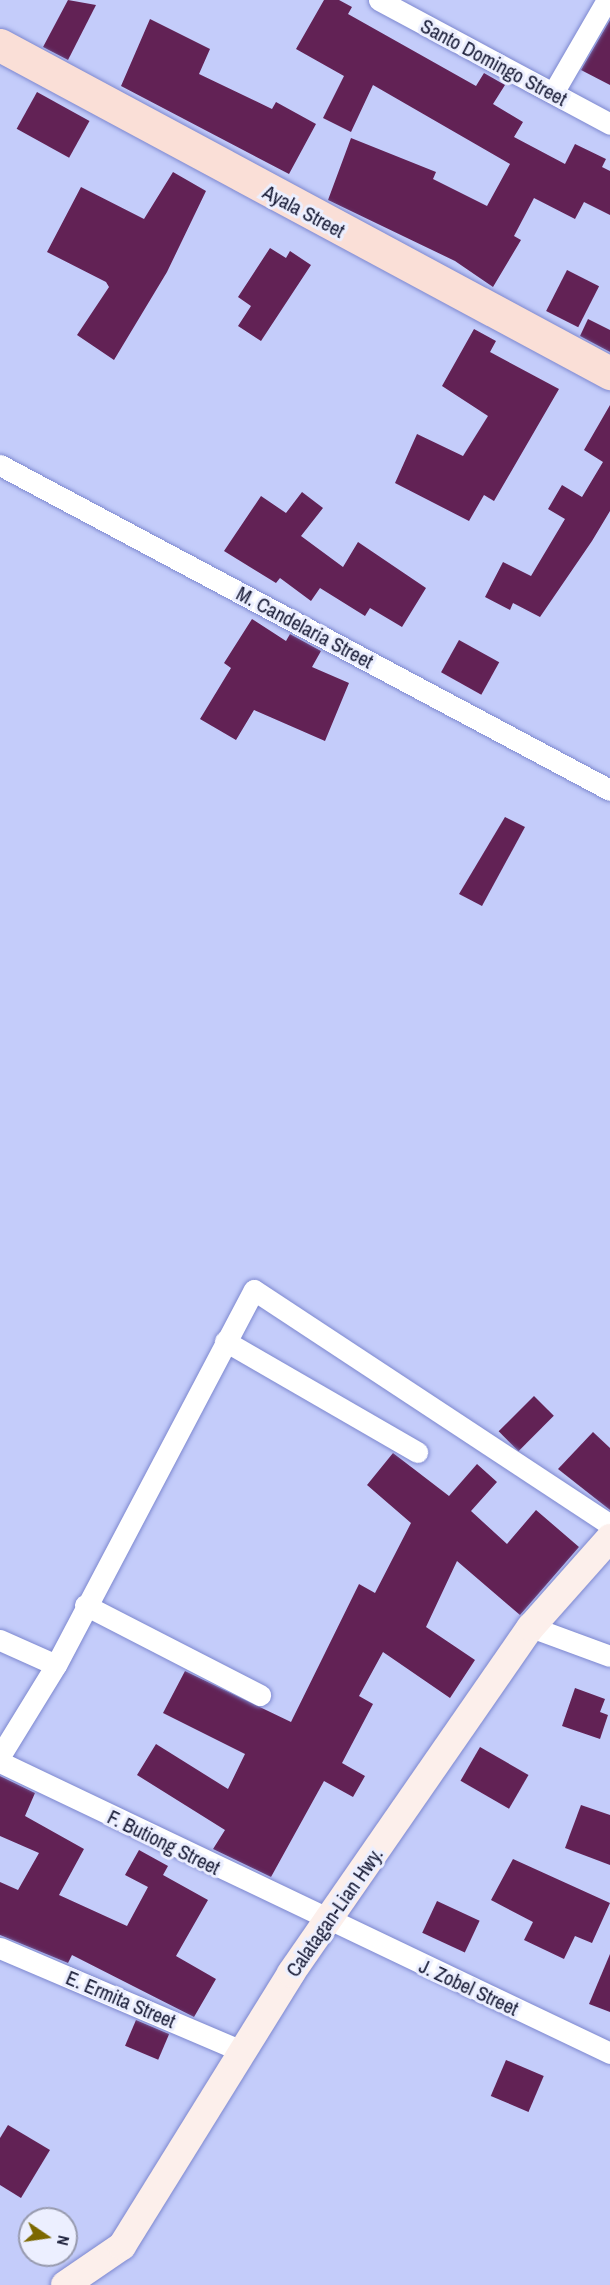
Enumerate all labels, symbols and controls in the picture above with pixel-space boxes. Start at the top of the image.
street label: Santo Domingo Street [417,13,571,111]
street label: Ayala Street [259,179,349,243]
street label: M. Candelaria Street [233,581,377,673]
street label: F. Butiong Street [104,1804,224,1880]
street label: Calatagan-Lian Hwy. [281,1843,387,1981]
street label: J. Zobel Street [416,1954,522,2020]
street label: E. Ermita Street [63,1965,179,2033]
north arrow [18,2207,78,2267]
text: N [52,2233,75,2248]

